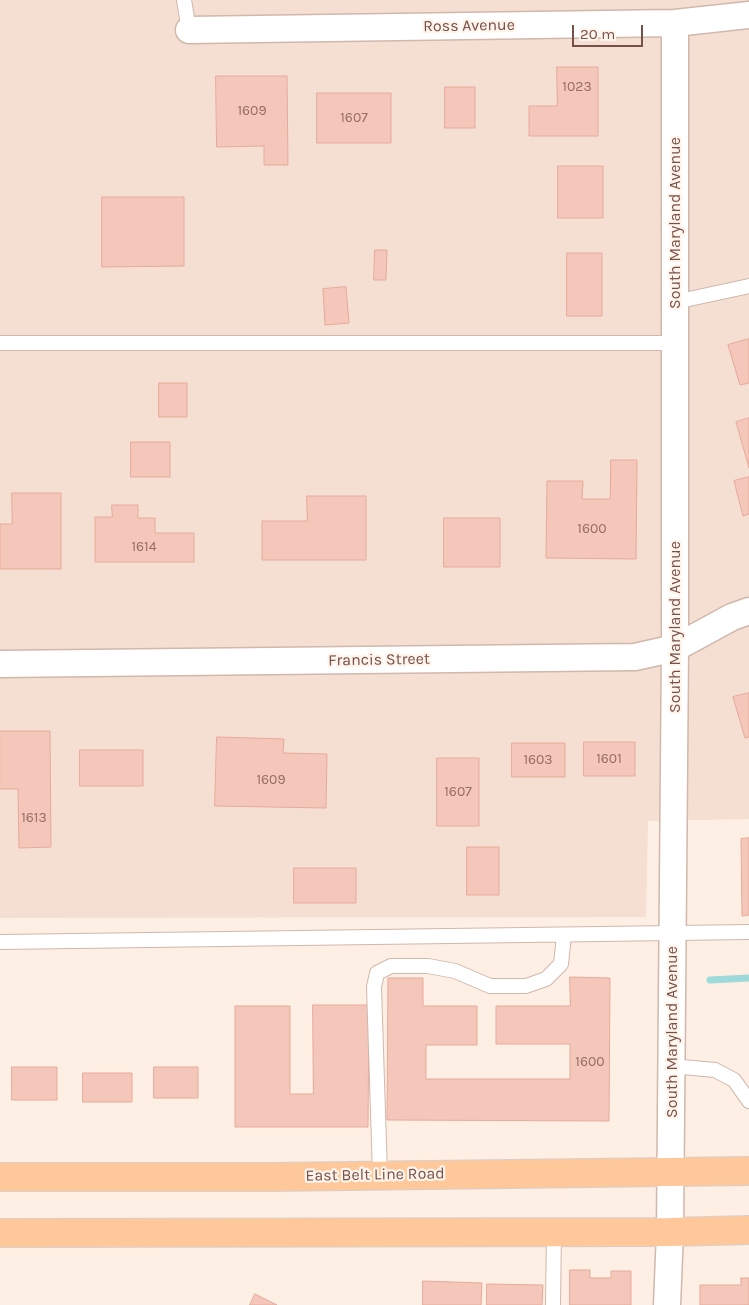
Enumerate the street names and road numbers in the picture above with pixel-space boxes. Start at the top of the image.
street label: Ross Avenue [423,16,515,36]
street label: South Maryland Avenue [665,137,685,309]
street label: South Maryland Avenue [665,541,685,713]
street label: Francis Street [328,650,430,670]
street label: South Maryland Avenue [662,946,682,1118]
street label: East Belt Line Road [305,1164,445,1186]

